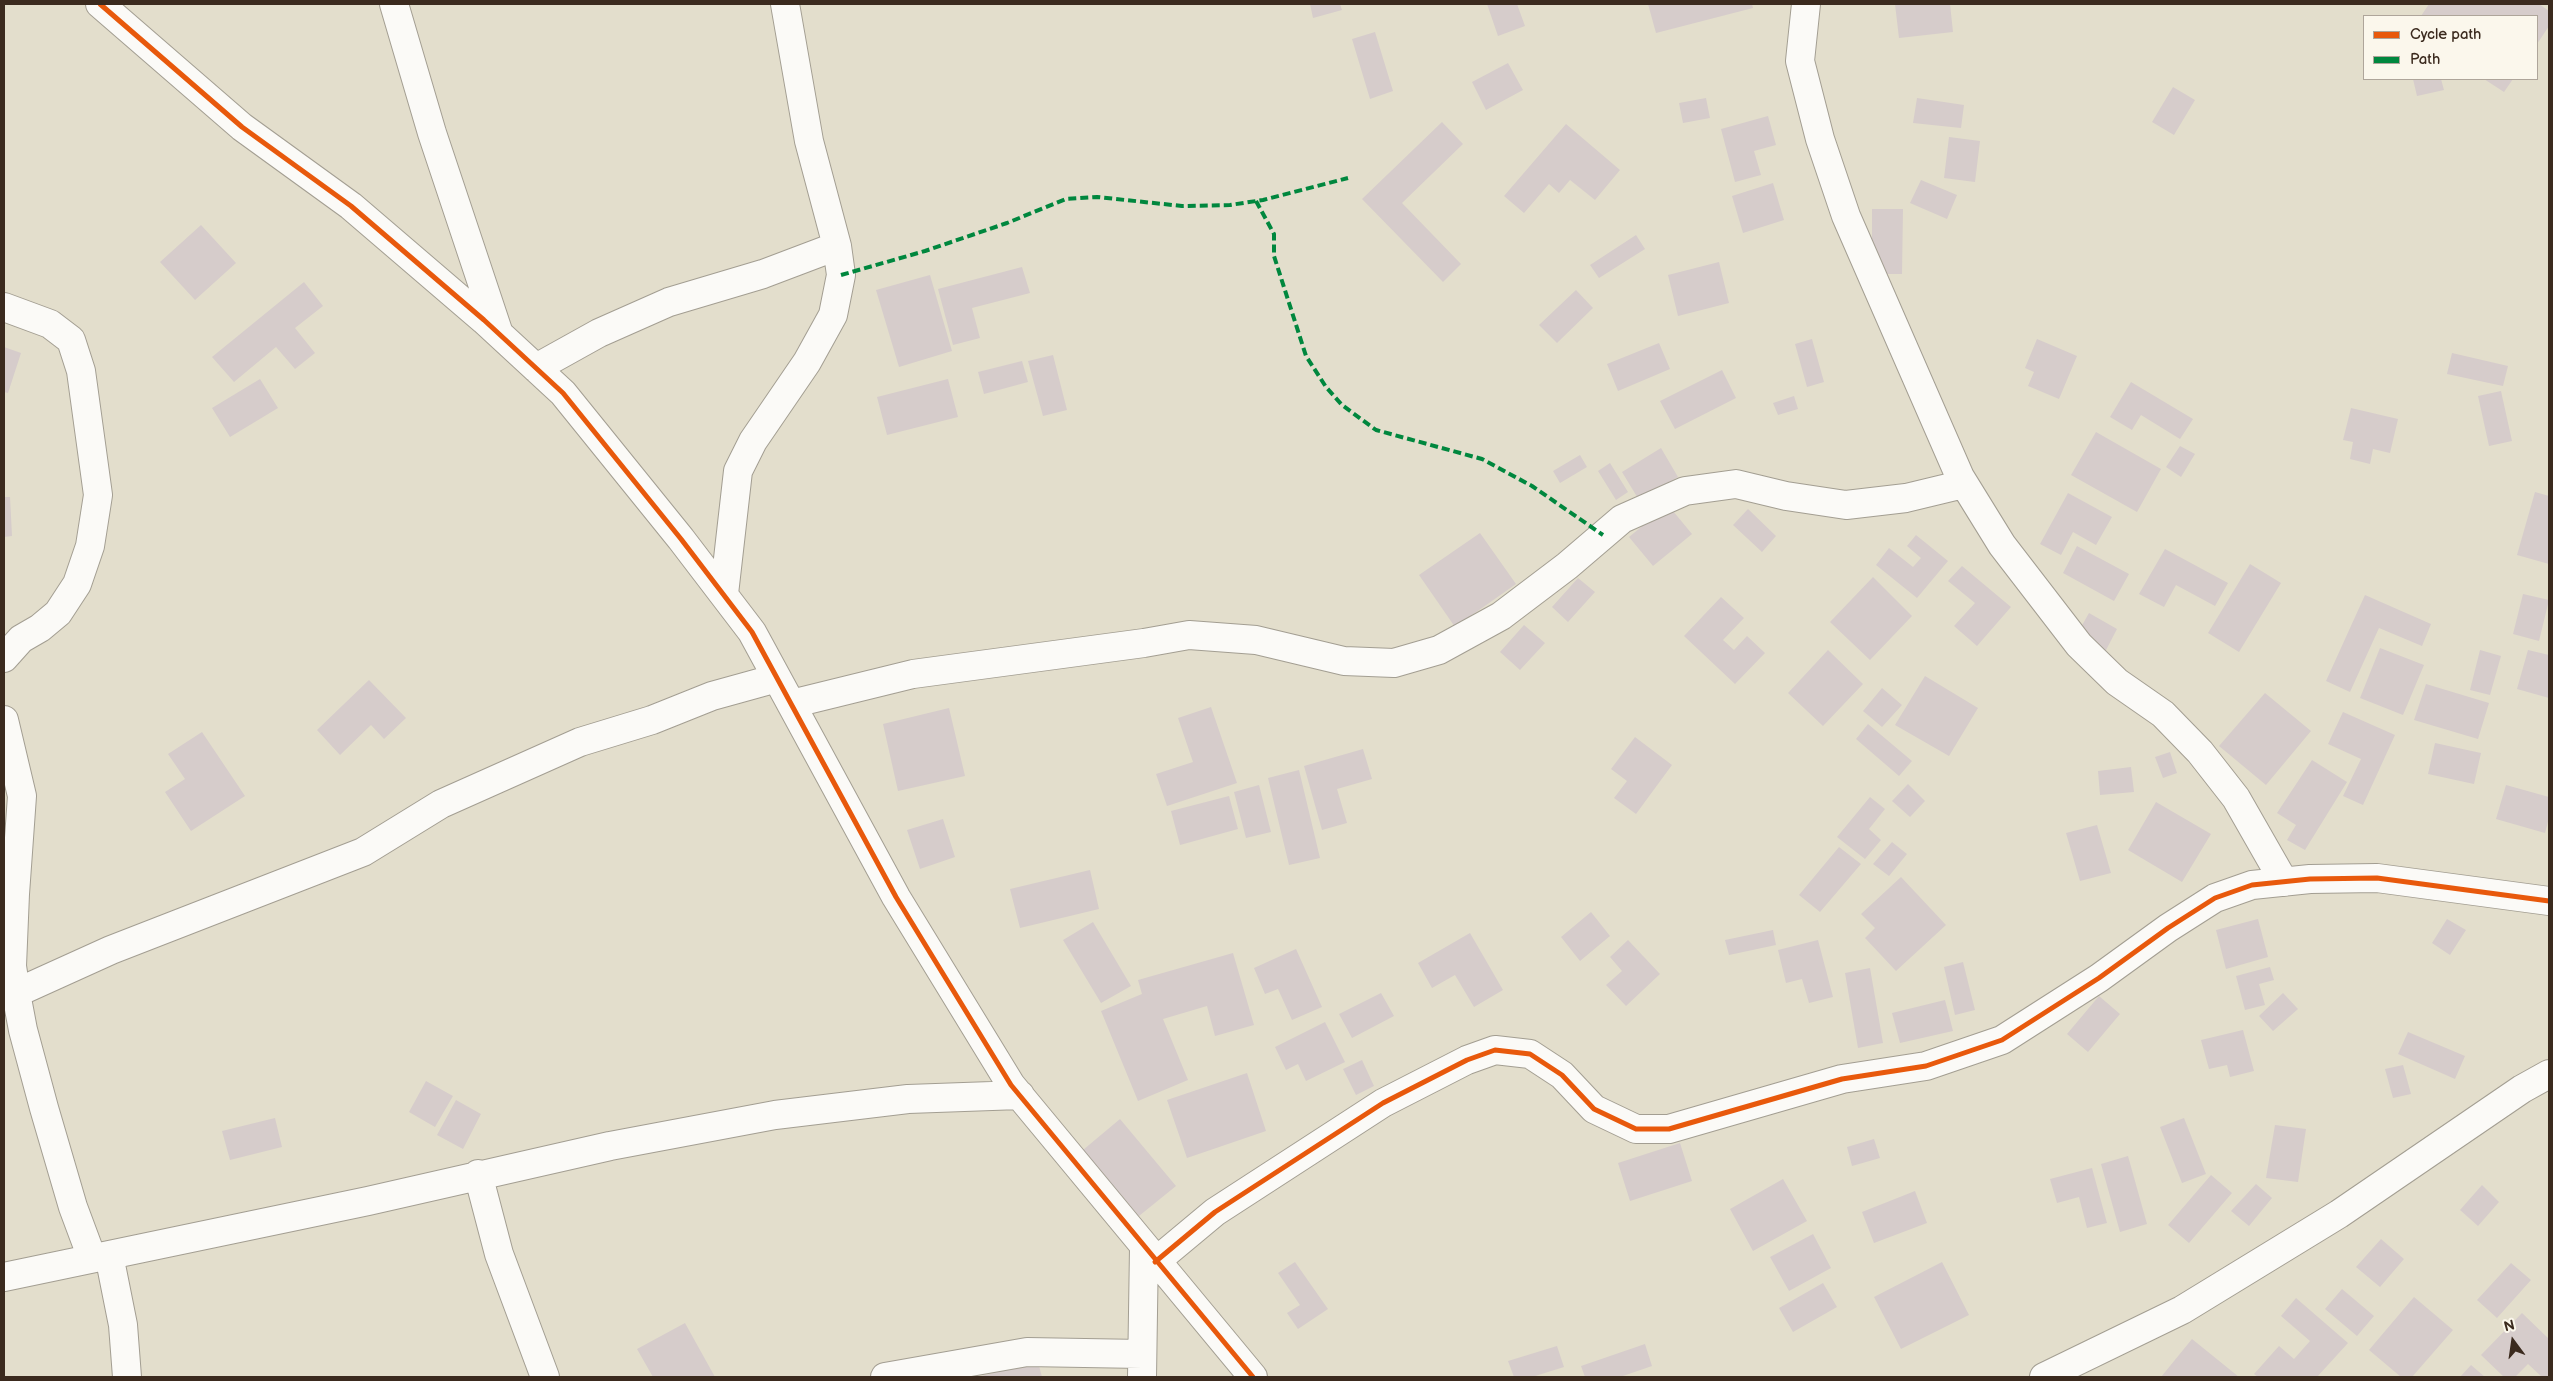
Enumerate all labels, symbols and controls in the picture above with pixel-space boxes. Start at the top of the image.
legend [2363,15,2538,80]
text: Cycle path [2410,25,2481,44]
text: Path [2410,50,2440,69]
north arrow [2488,1316,2538,1366]
text: N [2502,1316,2516,1335]

